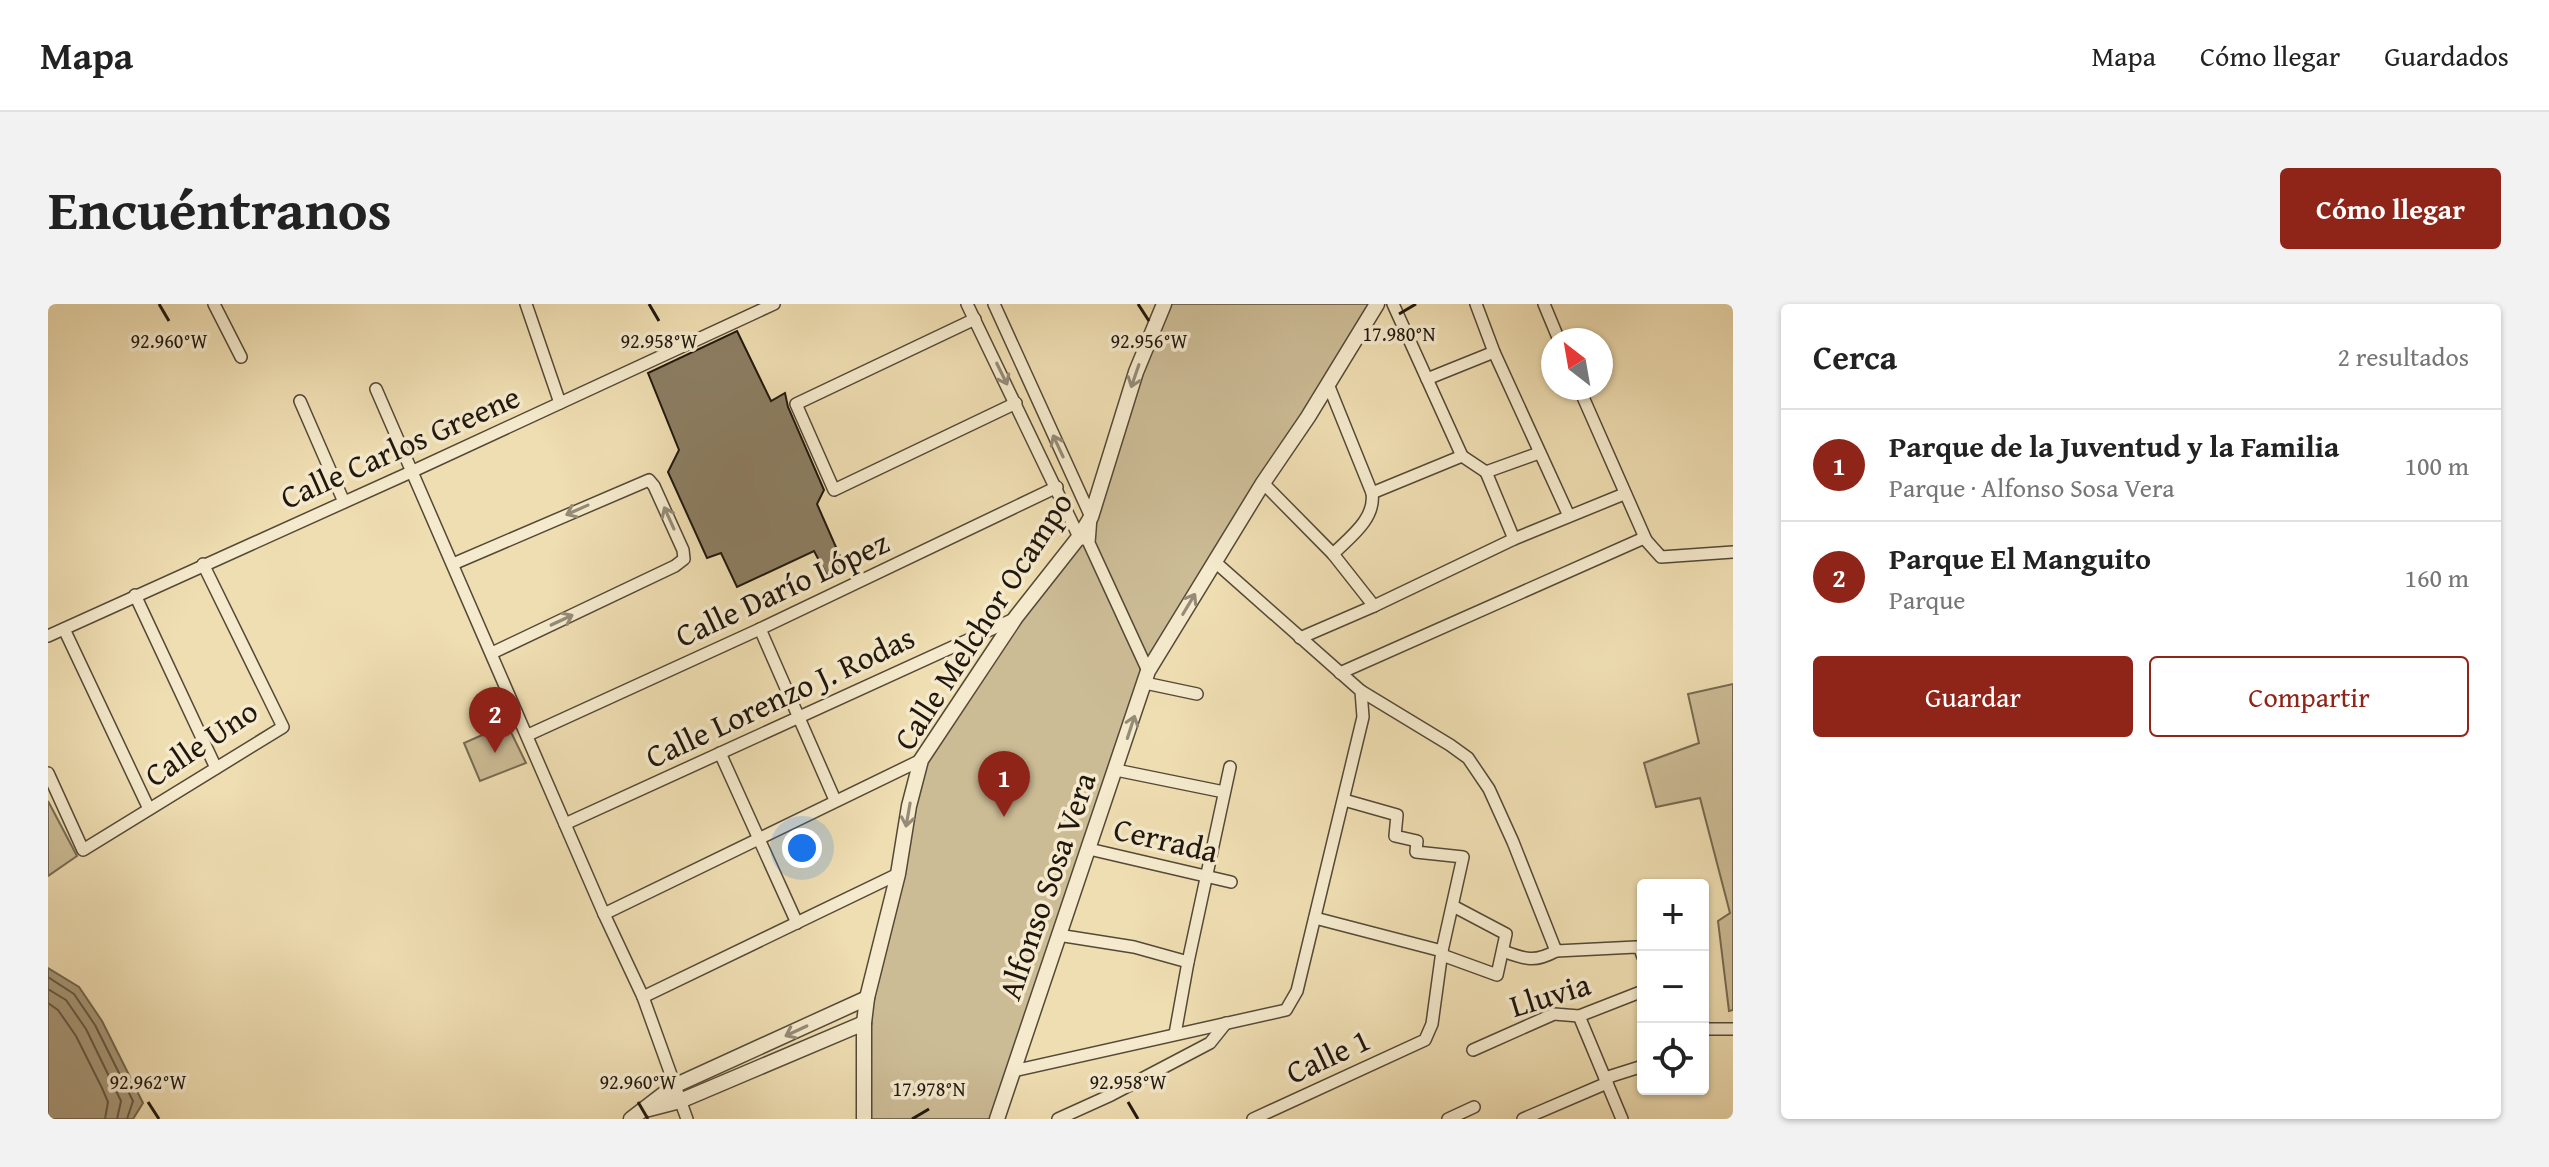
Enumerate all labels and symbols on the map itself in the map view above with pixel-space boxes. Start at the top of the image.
text: 17.980°N [1362,319,1436,348]
text: 92.960°W [130,326,208,355]
text: 92.958°W [620,326,698,355]
text: 92.956°W [1110,326,1188,355]
north arrow [1541,328,1613,400]
one-way arrow [995,362,1010,386]
one-way arrow [1126,364,1141,389]
street label: Calle Carlos Greene [272,373,527,520]
one-way arrow [1050,434,1065,458]
street label: Calle Melchor Ocampo [881,482,1084,759]
one-way arrow [565,503,589,518]
one-way arrow [660,506,675,531]
street label: Calle Darío López [667,518,896,659]
one-way arrow [1181,593,1197,616]
one-way arrow [550,612,574,627]
street label: Calle Lorenzo J. Rodas [638,614,922,780]
street label: Calle Uno [135,687,267,798]
pin: 2 [469,687,521,753]
one-way arrow [1124,715,1139,740]
pin: 1 [978,751,1030,817]
street label: Alfonso Sosa Vera [986,766,1107,1006]
one-way arrow [899,802,914,827]
street label: Cerrada [1109,805,1223,874]
your location [782,828,822,868]
street label: Lluvia [1504,960,1596,1029]
street label: Calle 1 [1278,1016,1378,1095]
one-way arrow [785,1024,809,1039]
text: 92.962°W [109,1067,187,1096]
text: 92.960°W [599,1067,677,1096]
text: 92.958°W [1089,1067,1167,1096]
text: 17.978°N [892,1074,966,1103]

